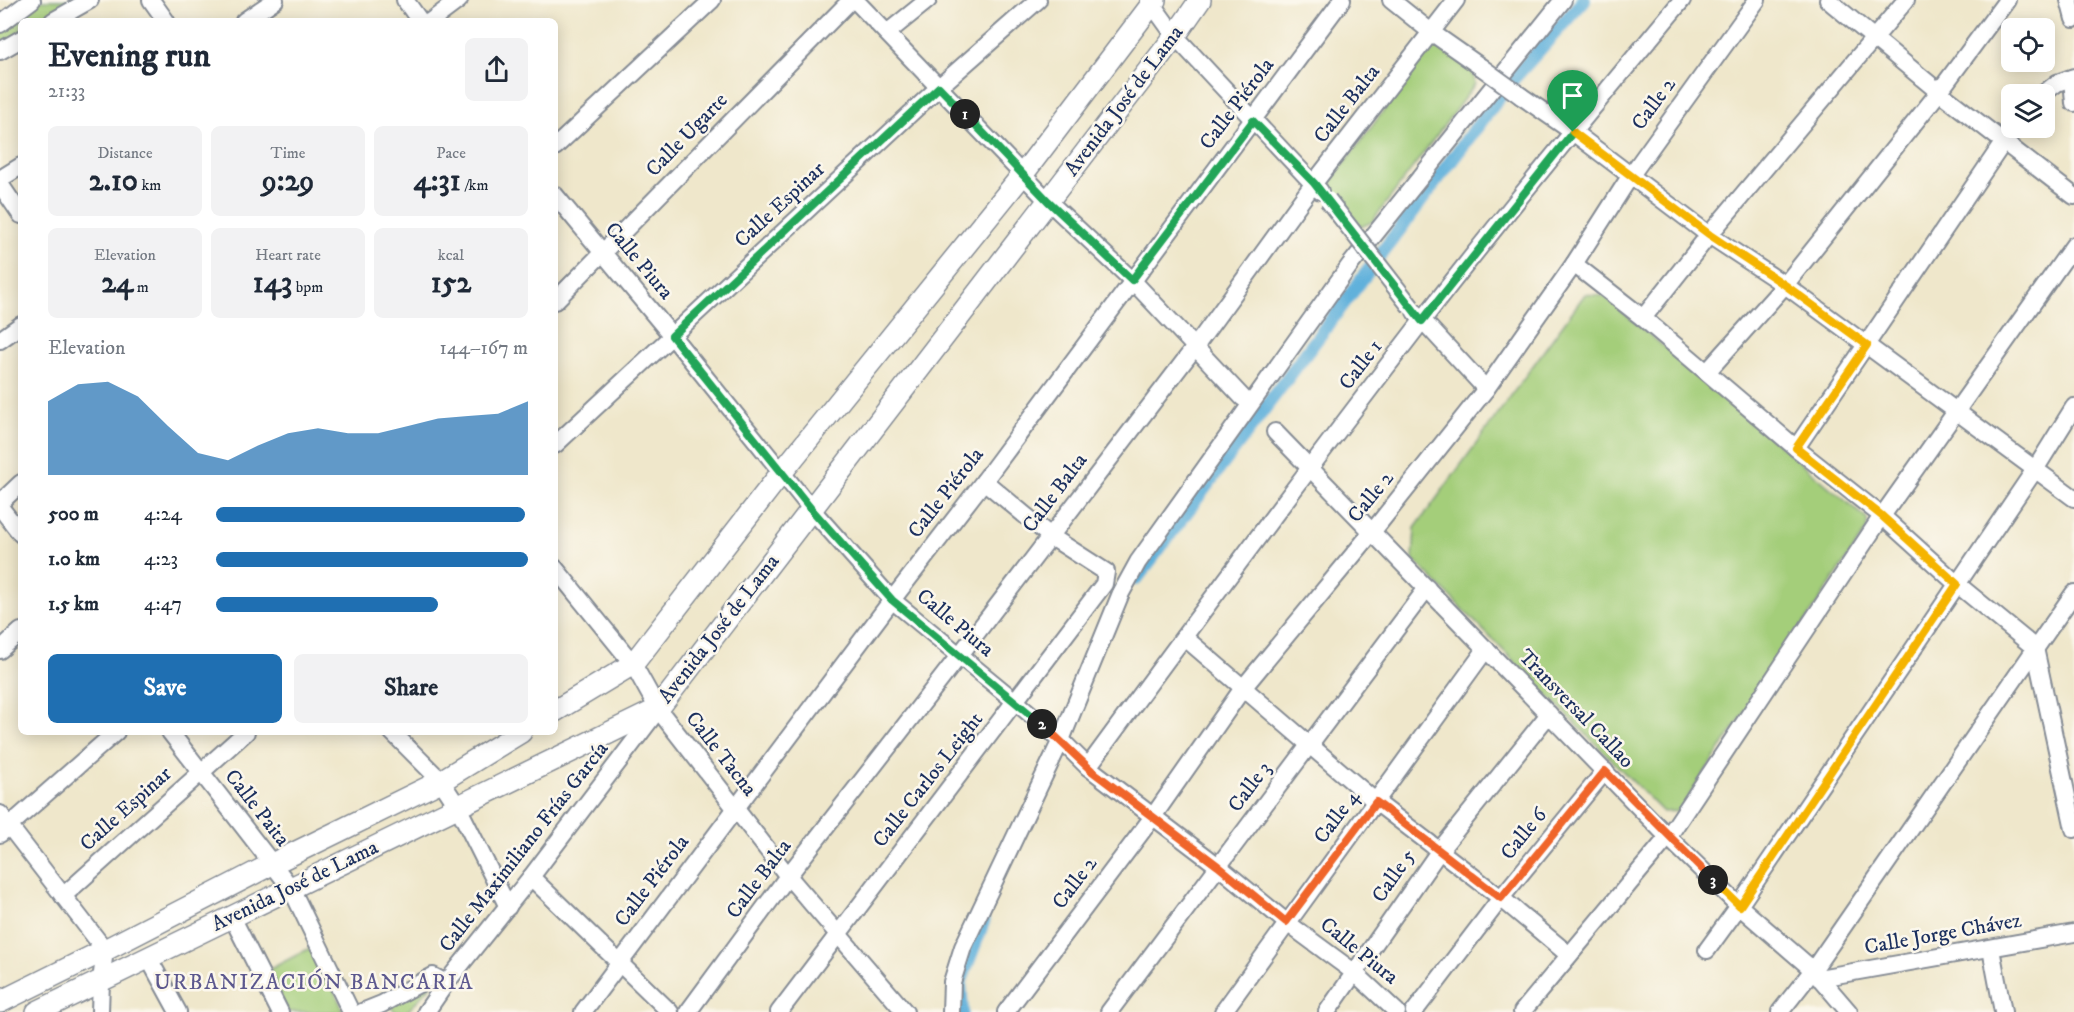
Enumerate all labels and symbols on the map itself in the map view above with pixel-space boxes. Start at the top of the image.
street label: Avenida José de Lama [1059,20,1189,181]
street label: Calle Piérola [1194,53,1280,155]
street label: Calle Balta [1308,59,1386,149]
pin [1547,70,1598,132]
street label: Calle 2 [1626,72,1682,135]
street label: Calle Ugarte [641,87,734,182]
pin: 1 [950,99,980,129]
street label: Calle Espinar [729,156,831,253]
street label: Calle Piura [599,217,679,305]
street label: Calle 1 [1334,335,1388,395]
street label: Calle Piérola [902,442,990,544]
street label: Calle Balta [1017,448,1093,538]
street label: Calle 2 [1342,465,1400,528]
street label: Avenida José de Lama [653,549,785,709]
street label: Calle Piura [911,583,999,663]
street label: Transversal Callao [1513,644,1639,774]
street label: Calle Tacna [680,706,762,802]
street label: Calle Carlos Leight [867,707,989,853]
pin: 2 [1027,709,1057,739]
street label: Calle Maximiliano Frías García [434,736,614,958]
street label: Calle 3 [1223,757,1277,817]
street label: Calle Espinar [75,761,177,857]
street label: Calle Paita [219,764,295,852]
street label: Calle 4 [1308,784,1366,849]
street label: Calle 6 [1495,802,1554,865]
street label: Calle Piérola [609,830,695,932]
street label: Avenida José de Lama [208,834,383,938]
street label: Calle Balta [721,834,797,924]
street label: Calle 5 [1366,844,1422,908]
street label: Calle 2 [1047,851,1104,914]
pin: 3 [1698,865,1728,895]
street label: Calle Jorge Chávez [1863,907,2023,961]
street label: Calle Piura [1315,912,1403,990]
district label: URBANIZACIÓN BANCARIA [154,968,474,996]

